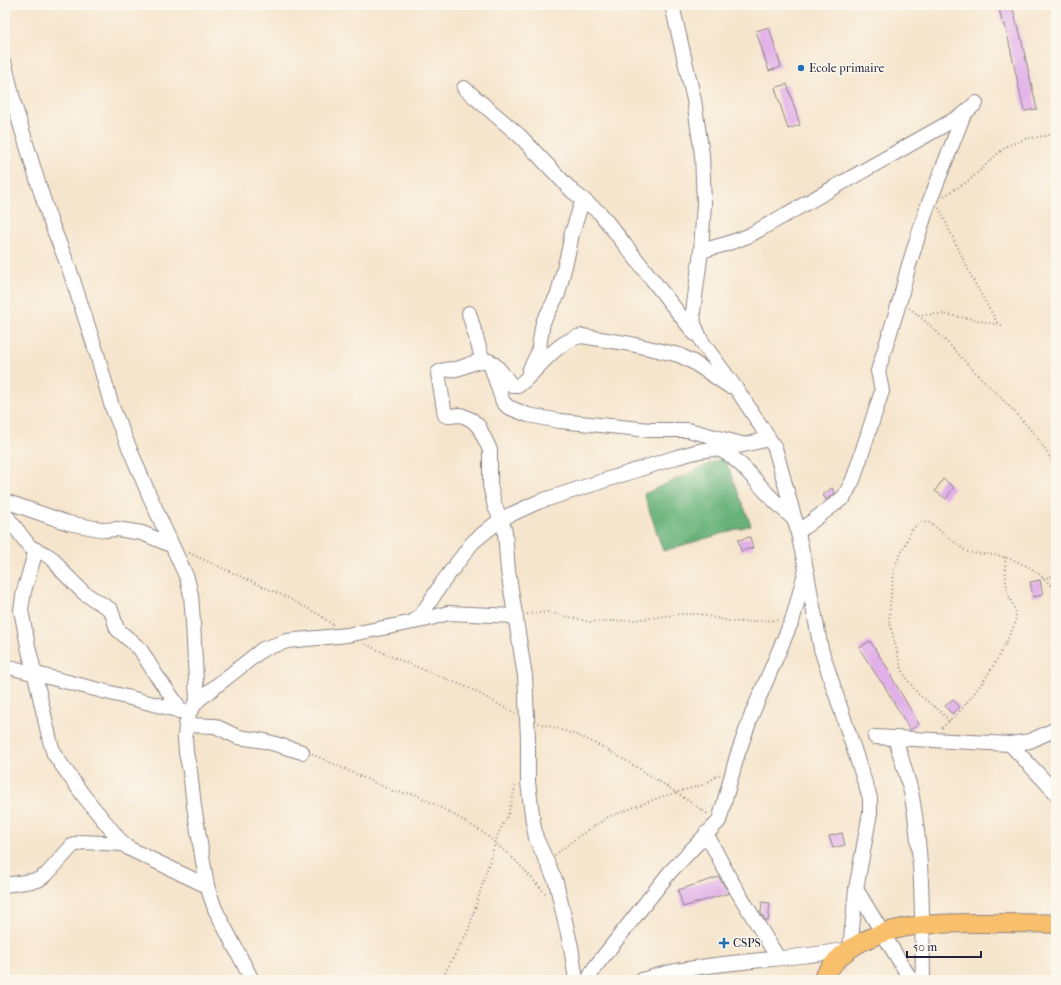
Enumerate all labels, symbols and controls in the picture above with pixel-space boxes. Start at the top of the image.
place label: Ecole primaire [809,61,885,75]
marker: Ecole primaire [796,63,806,73]
scale bar [907,933,981,959]
place label: CSPS [733,936,761,950]
marker: CSPS [718,937,730,949]
text: 50 m [913,940,937,954]

